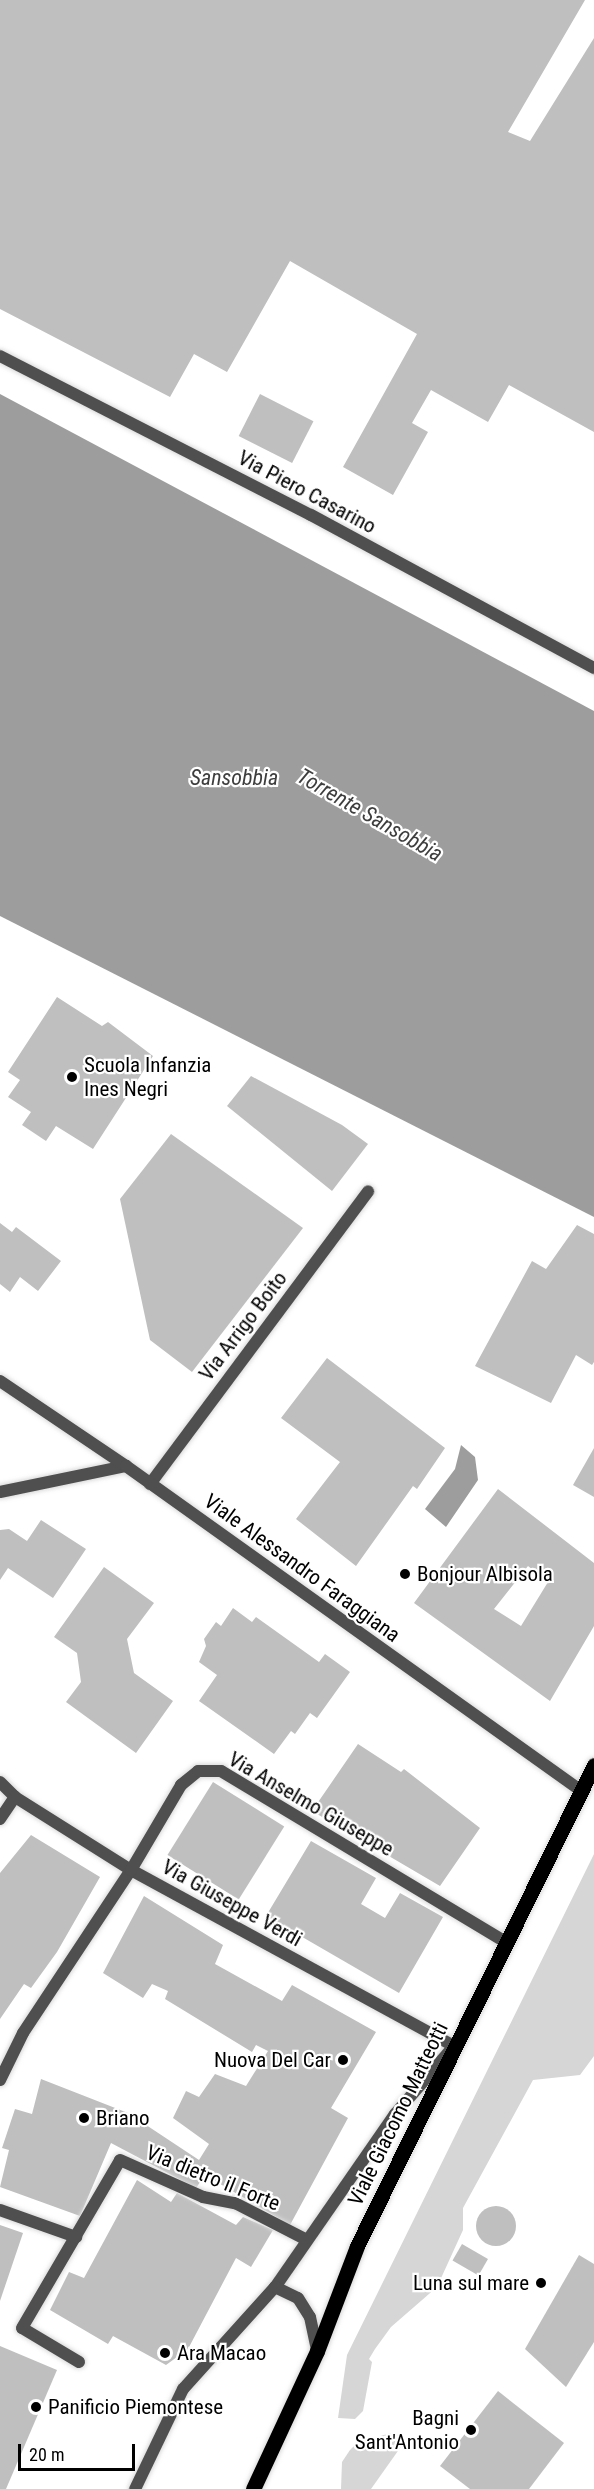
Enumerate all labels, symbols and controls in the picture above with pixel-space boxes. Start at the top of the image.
street label: Via Piero Casarino [234,445,380,539]
water label: Torrente Sansobbia [293,763,447,867]
water label: Sansobbia [190,765,278,791]
place label: Scuola Infanzia Ines Negri [84,1052,211,1102]
marker: Scuola Infanzia Ines Negri [65,1070,79,1084]
street label: Via Arrigo Boito [194,1266,292,1386]
street label: Viale Alessandro Faraggiana [199,1488,405,1648]
place label: Bonjour Albisola [417,1561,553,1587]
marker: Bonjour Albisola [398,1567,412,1581]
street label: Via Anselmo Giuseppe [224,1746,398,1862]
street label: Via Giuseppe Verdi [158,1854,306,1952]
street label: Viale Giacomo Matteotti [343,2018,453,2210]
place label: Nuova Del Car [214,2047,331,2073]
marker: Nuova Del Car [336,2053,350,2067]
place label: Briano [96,2105,149,2131]
marker: Briano [77,2111,91,2125]
street label: Via dietro il Forte [142,2140,284,2216]
place label: Luna sul mare [413,2270,529,2296]
marker: Luna sul mare [534,2276,548,2290]
place label: Ara Macao [177,2340,266,2366]
marker: Ara Macao [158,2346,172,2360]
place label: Panificio Piemontese [48,2394,223,2420]
marker: Panificio Piemontese [29,2400,43,2414]
place label: Bagni Sant'Antonio [355,2405,459,2455]
marker: Bagni Sant'Antonio [464,2423,478,2437]
scale bar [21,2432,138,2470]
text: 20 m [29,2444,64,2465]

